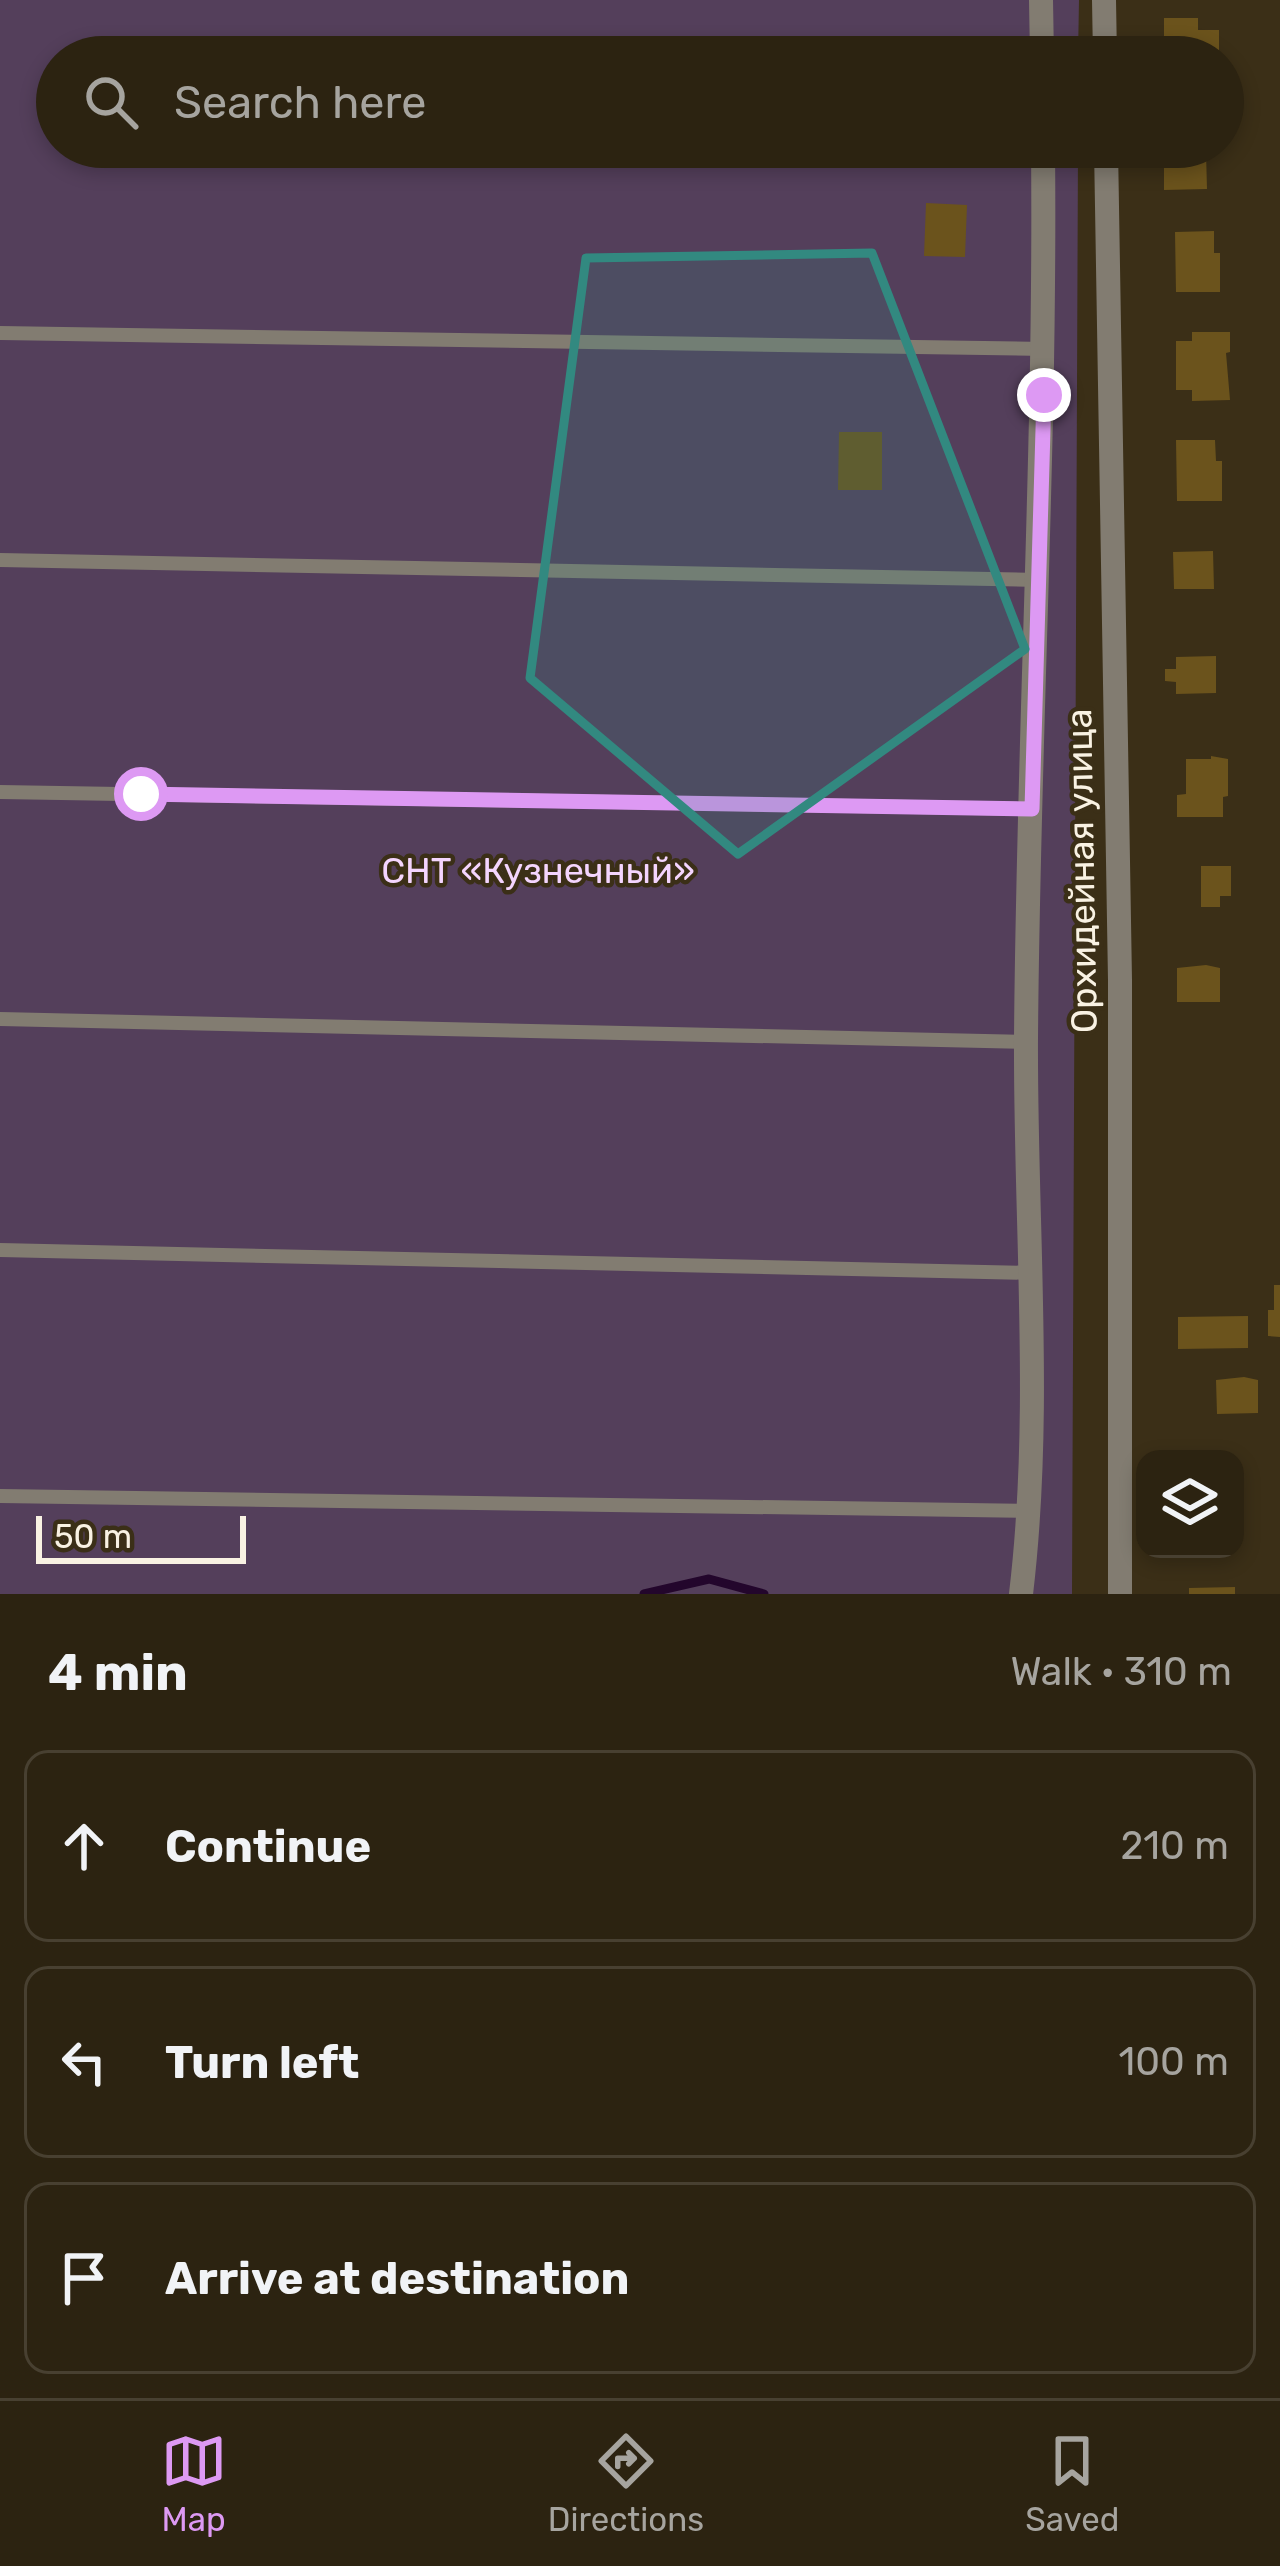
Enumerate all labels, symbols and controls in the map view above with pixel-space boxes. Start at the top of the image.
search box [36,36,1244,168]
icon: search [78,69,144,135]
text: Search here [174,76,426,129]
route end [1017,368,1071,422]
street label: Орхидейная улица [1057,708,1106,1034]
route start [114,767,168,821]
park label: СНТ «Кузнечный» [381,849,695,892]
map controls [1136,1450,1244,1558]
button: layers [1136,1450,1244,1558]
scale bar [36,1510,246,1563]
text: 50 m [54,1517,132,1556]
text: 4 min [48,1642,188,1703]
text: Walk · 310 m [1010,1649,1232,1695]
icon: ahead [51,1813,117,1879]
text: Continue [165,1820,371,1873]
text: 210 m [1120,1823,1229,1869]
icon: left [51,2029,117,2095]
text: Turn left [165,2036,359,2089]
text: 100 m [1119,2039,1229,2085]
icon: arrive [51,2245,117,2311]
text: Arrive at destination [165,2252,630,2305]
tab: Map [161,2428,227,2539]
tab: Directions [548,2428,704,2539]
tab: Saved [1025,2428,1119,2539]

